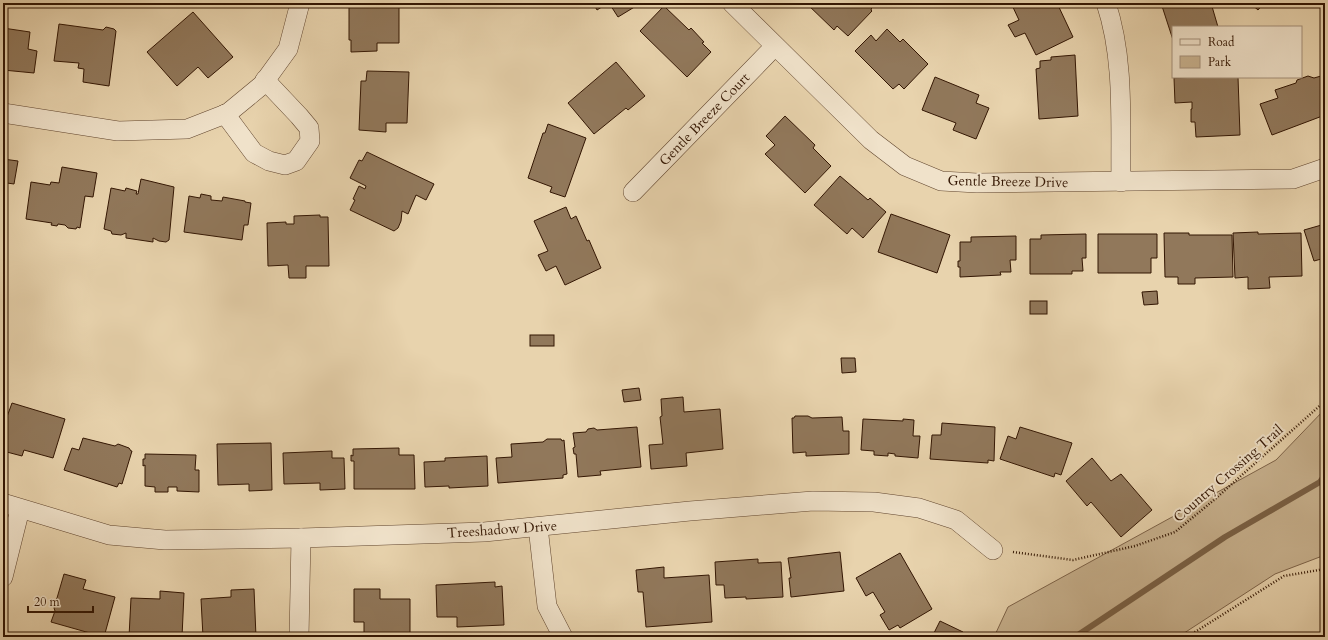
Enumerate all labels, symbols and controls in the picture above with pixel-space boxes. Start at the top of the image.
legend [1172,26,1302,78]
text: Road [1208,34,1235,50]
text: Park [1208,54,1232,70]
street label: Gentle Breeze Court [655,68,754,170]
street label: Gentle Breeze Drive [947,171,1069,192]
street label: Country Crossing Trail [1169,420,1288,526]
street label: Treeshadow Drive [446,516,558,543]
scale bar [28,588,93,614]
text: 20 m [34,594,61,610]

